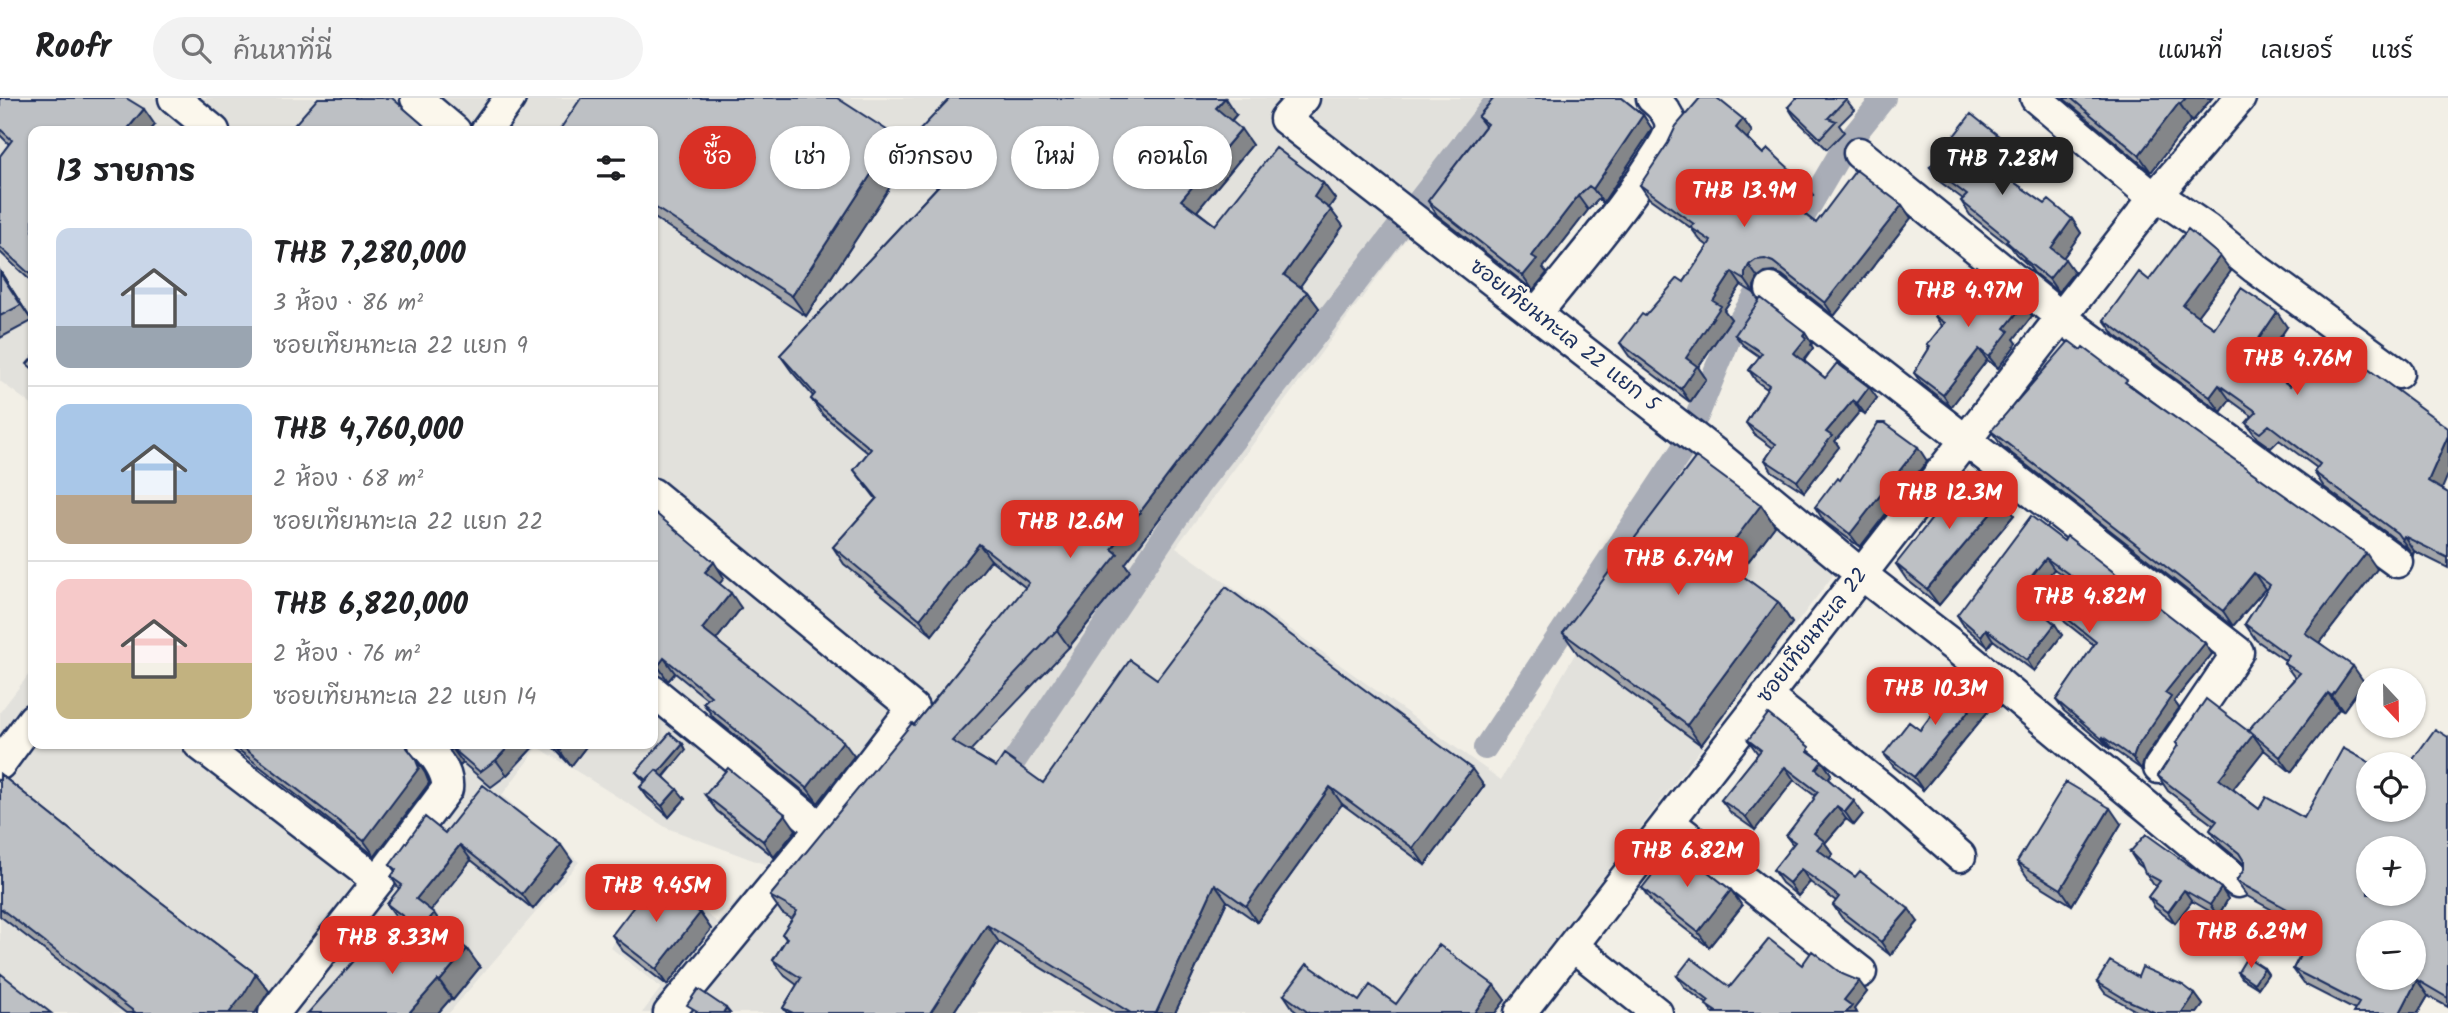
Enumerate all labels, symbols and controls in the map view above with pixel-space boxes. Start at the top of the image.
search box [153,17,643,80]
text: Roofr [35,22,111,75]
icon: search [177,29,215,67]
text: ค้นหาที่นี่ [233,31,332,73]
text: แผนที่ [2158,32,2223,71]
text: เลเยอร์ [2261,32,2333,71]
text: แชร์ [2371,32,2413,71]
chip: ซื้อ [679,126,756,189]
chip: เช่า [770,126,850,189]
chip: ตัวกรอง [864,126,997,189]
chip: ใหม่ [1011,126,1099,189]
chip: คอนโด [1113,126,1232,189]
pin: THB 7.28M [1922,138,2082,197]
text: THB 7.28M [1946,142,2058,178]
text: 13 รายการ [56,149,195,197]
icon: filters [592,149,630,187]
pin: THB 13.9M [1664,170,1824,229]
text: THB 13.9M [1692,174,1796,210]
text: THB 7,280,000 [273,231,466,279]
street label: ซอยเทียนทะเล 22 แยก 5 [1462,251,1668,422]
icon: home [112,256,196,340]
pin: THB 4.97M [1888,270,2048,329]
text: THB 4.97M [1914,274,2022,310]
text: 3 ห้อง · 86 m² [273,286,423,322]
text: ซอยเทียนทะเล 22 แยก 9 [273,329,528,365]
pin: THB 4.76M [2217,338,2377,397]
text: THB 4.76M [2242,342,2352,378]
text: THB 4,760,000 [273,407,463,455]
icon: home [112,432,196,516]
text: 2 ห้อง · 68 m² [273,462,423,498]
pin: THB 12.3M [1869,472,2029,531]
text: THB 12.3M [1896,476,2002,512]
pin: THB 12.6M [990,500,1150,560]
text: ซอยเทียนทะเล 22 แยก 22 [273,505,543,541]
text: THB 12.6M [1017,505,1123,541]
pin: THB 6.74M [1598,538,1758,597]
text: THB 6.74M [1623,542,1733,578]
street label: ซอยเทียนทะเล 22 [1749,561,1877,711]
pin: THB 4.82M [2009,575,2169,635]
text: THB 4.82M [2032,580,2146,616]
text: THB 6,820,000 [273,582,468,630]
icon: home [112,607,196,691]
text: 2 ห้อง · 76 m² [273,637,420,673]
pin: THB 10.3M [1855,668,2015,727]
north arrow [2356,668,2426,738]
map controls [2356,668,2426,990]
text: THB 10.3M [1883,672,1987,708]
text: ซอยเทียนทะเล 22 แยก 14 [273,680,536,716]
button: locate [2356,752,2426,822]
pin: THB 6.82M [1607,830,1767,889]
text: THB 6.82M [1631,834,1743,870]
button: + [2356,836,2426,906]
pin: THB 9.45M [576,864,736,924]
text: THB 9.45M [601,869,711,905]
pin: THB 6.29M [2171,910,2331,970]
text: THB 6.29M [2195,915,2307,951]
pin: THB 8.33M [312,916,472,976]
button: − [2356,920,2426,990]
text: THB 8.33M [336,921,448,957]

